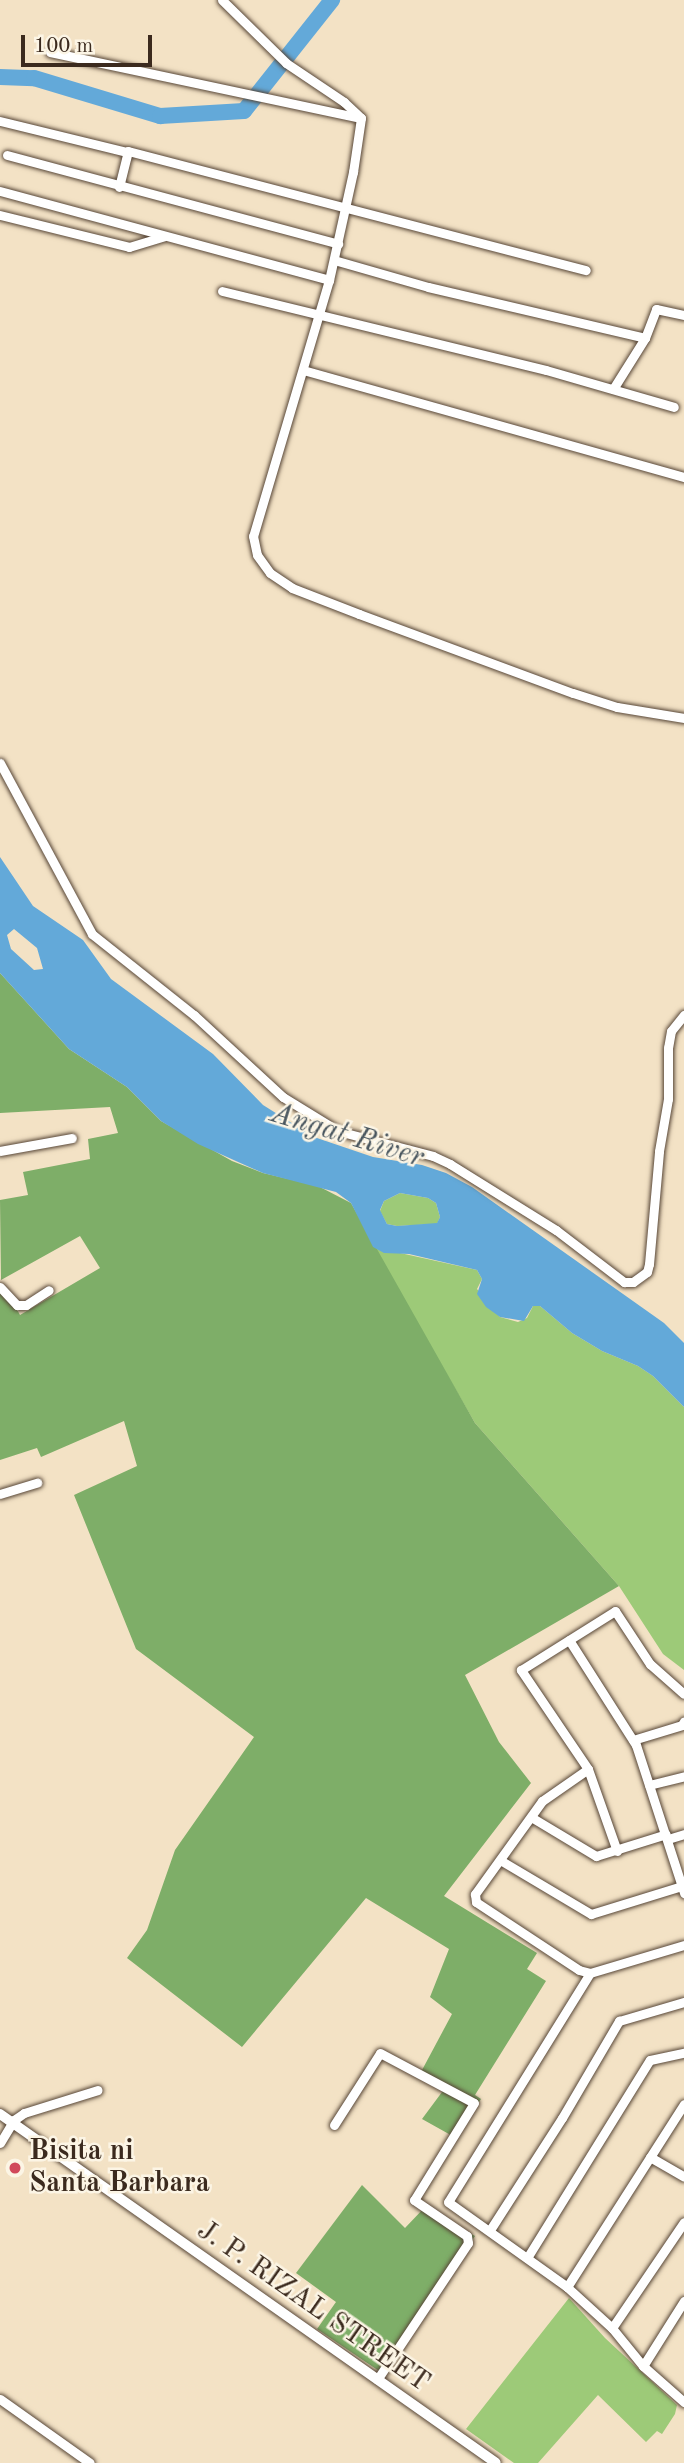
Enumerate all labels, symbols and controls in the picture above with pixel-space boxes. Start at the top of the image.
scale bar [24,21,156,65]
text: 100 m [34,36,93,57]
water label: Angat River [266,1096,428,1176]
place label: Bisita ni Santa Barbara [29,2135,210,2201]
marker: Bisita ni Santa Barbara [7,2160,23,2176]
street label: J. P. RIZAL STREET [190,2214,436,2400]

